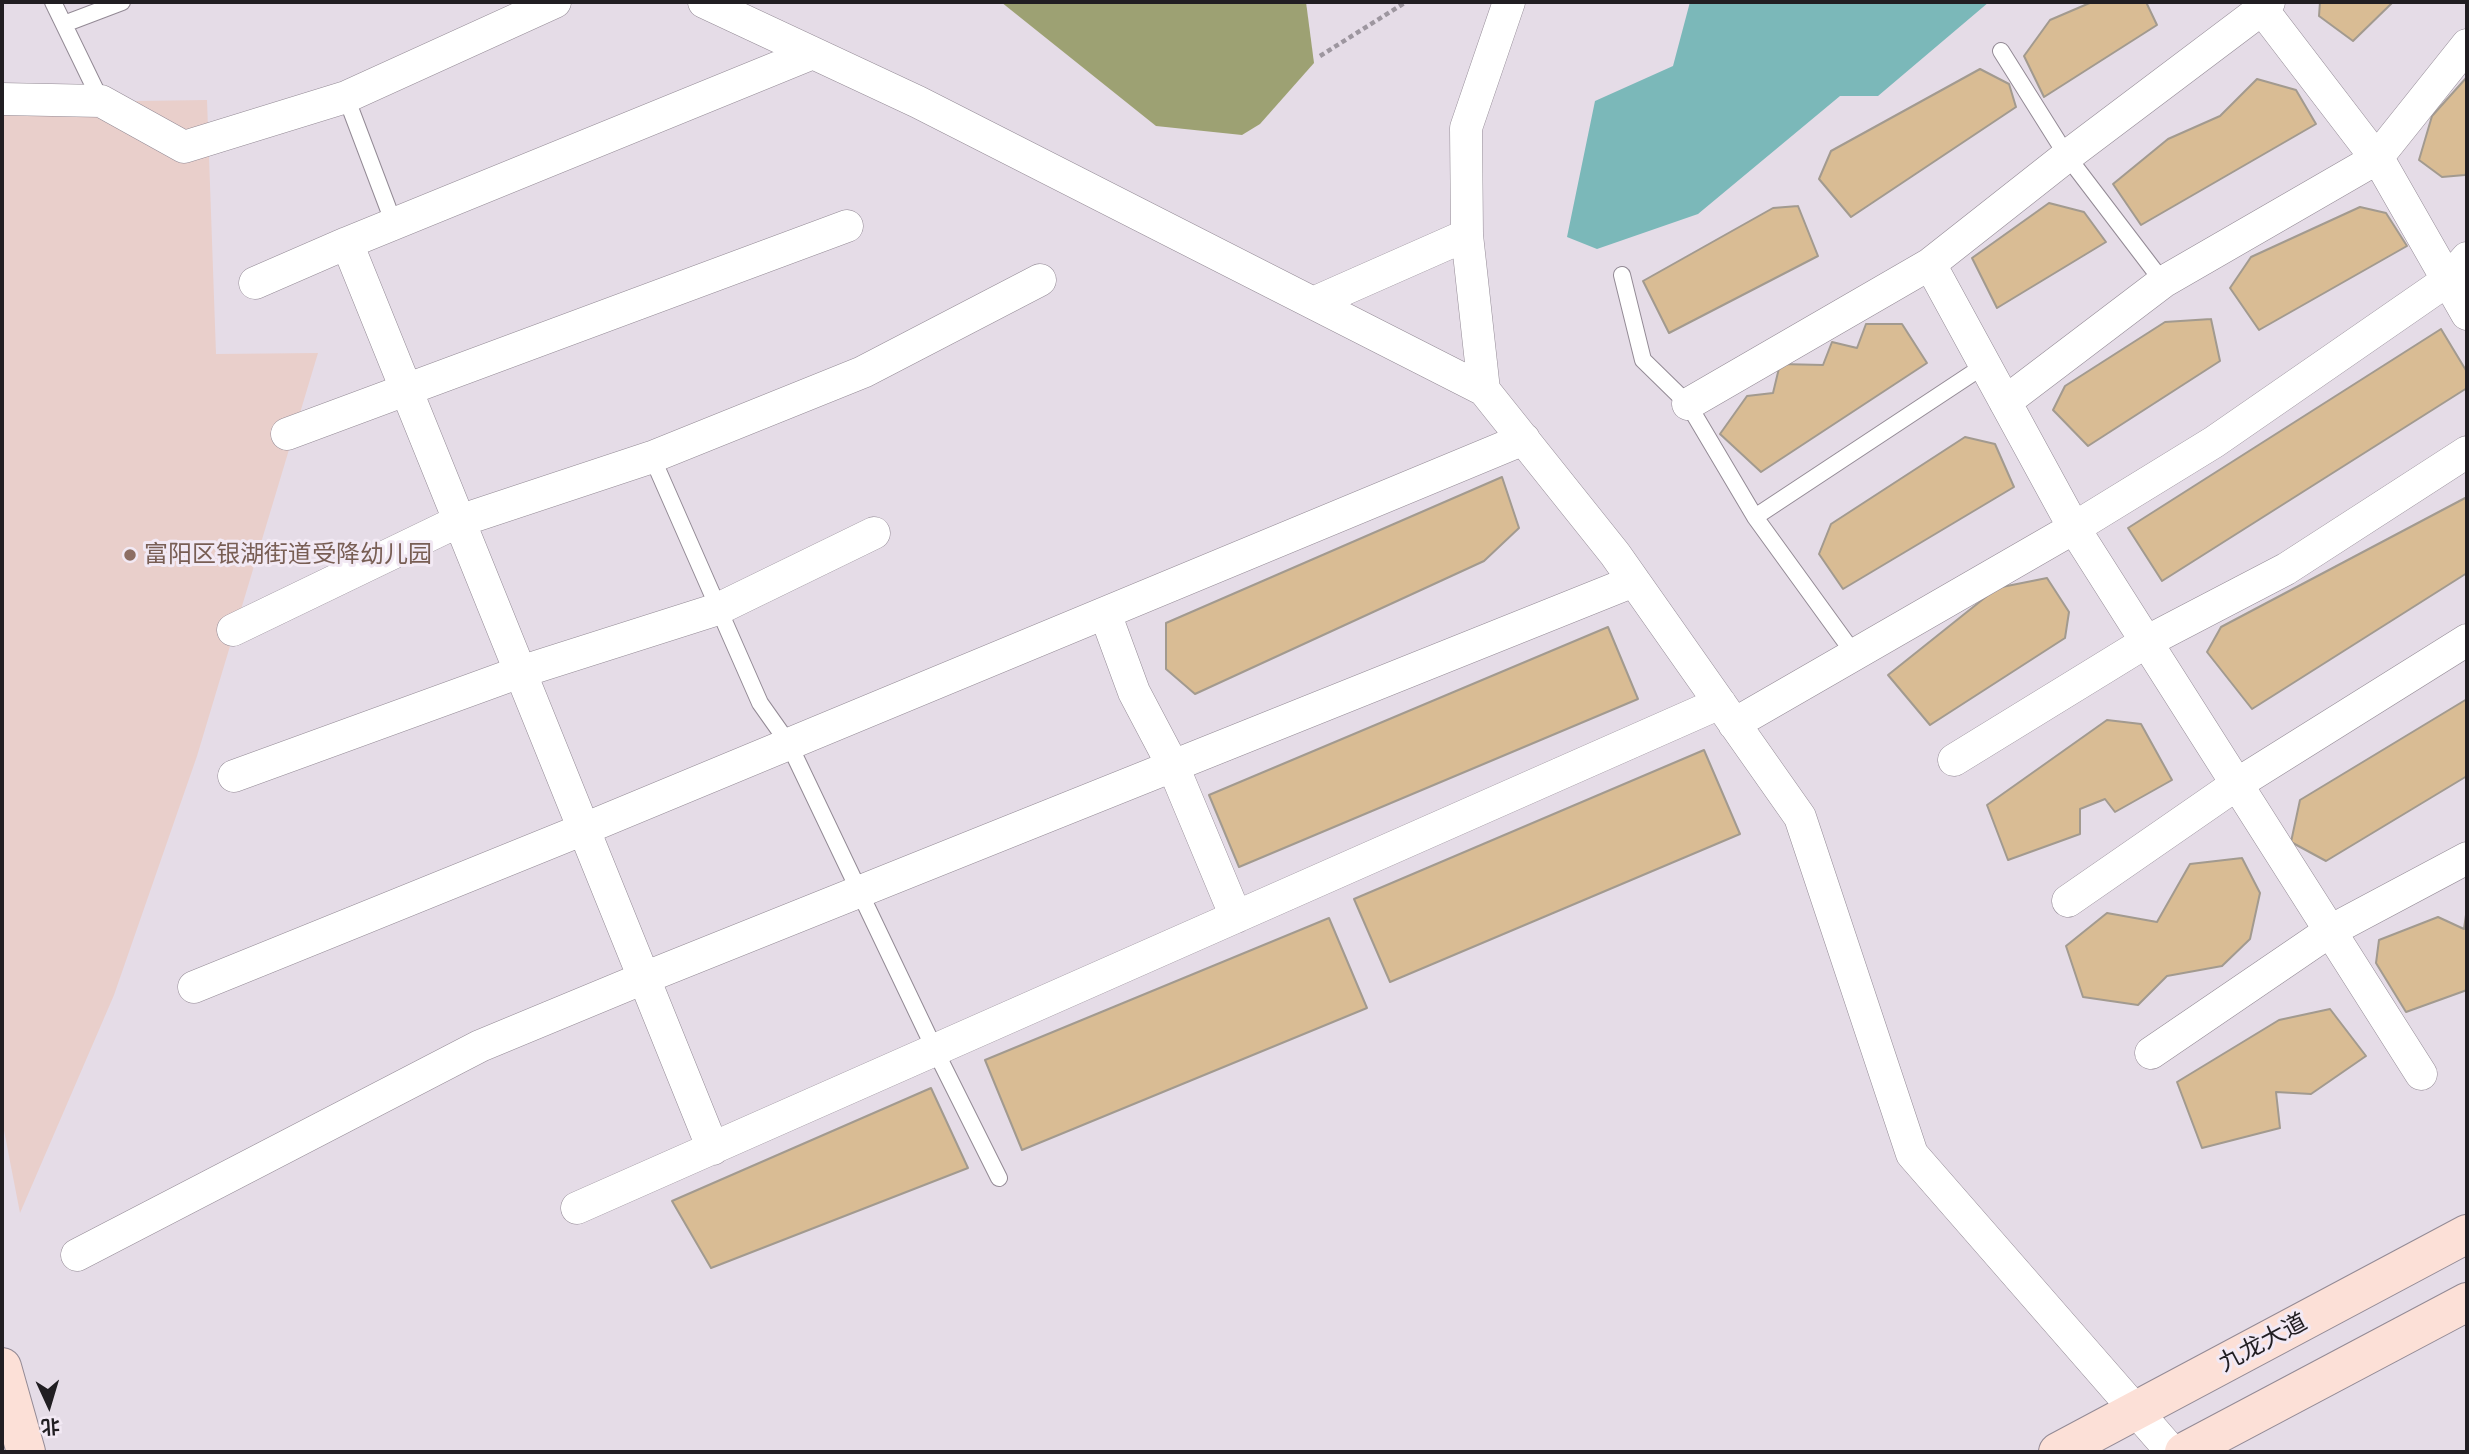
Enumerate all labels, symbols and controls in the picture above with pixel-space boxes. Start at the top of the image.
place label: 富阳区银湖街道受降幼儿园 [144,541,432,569]
marker: 富阳区银湖街道受降幼儿园 [122,547,138,563]
street label: 九龙大道 [2214,1308,2312,1378]
north arrow [14,1370,84,1440]
text: 北 [40,1414,61,1439]

